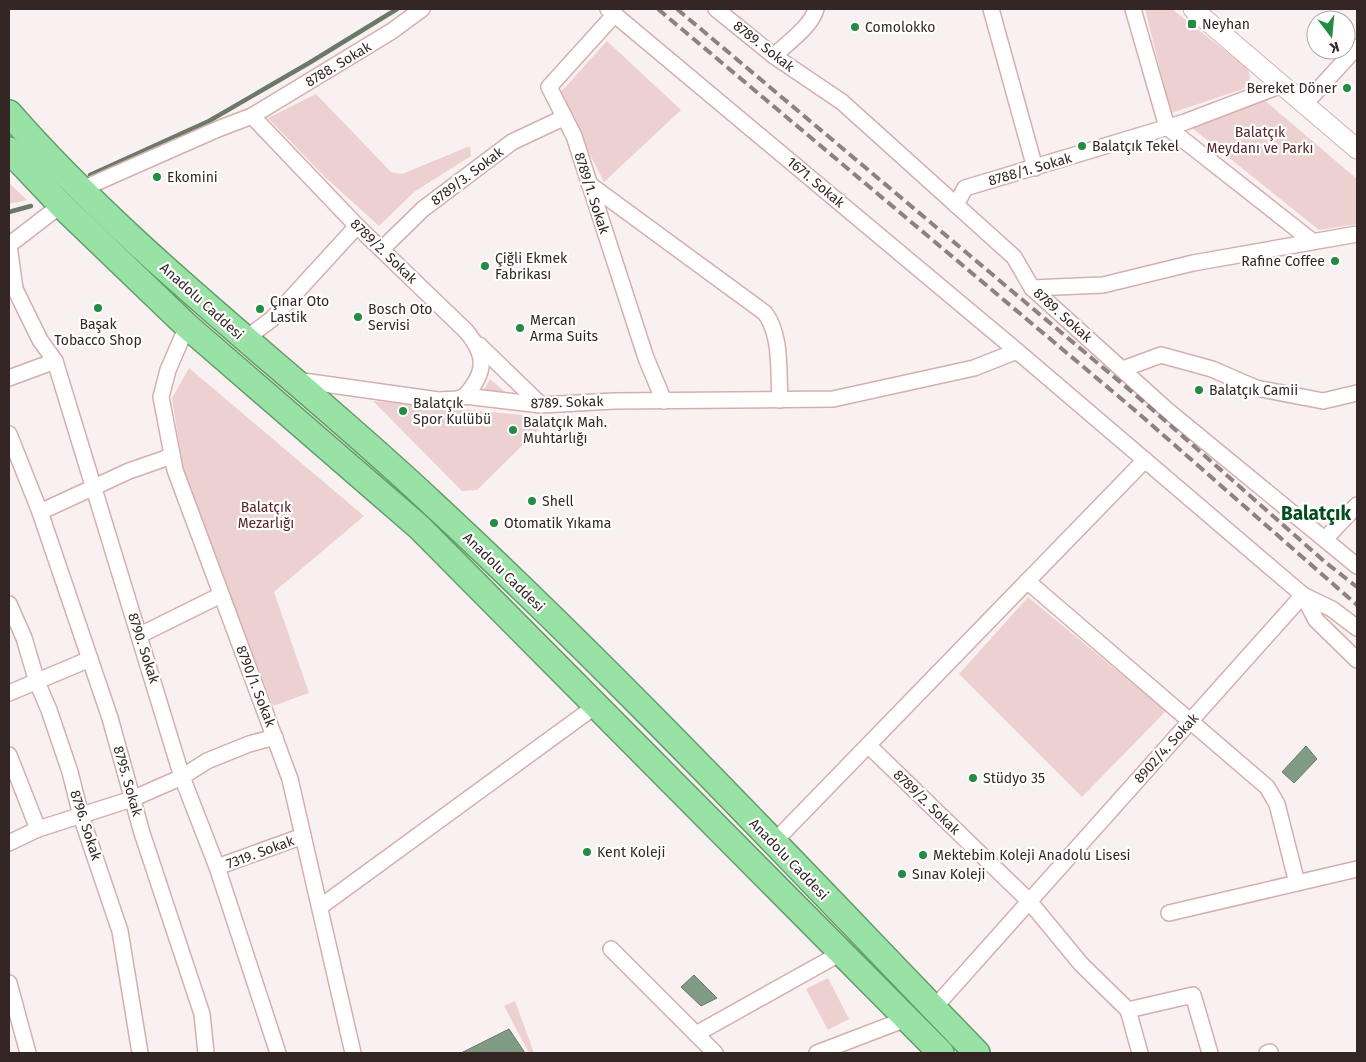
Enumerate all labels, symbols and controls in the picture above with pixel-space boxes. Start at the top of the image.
north arrow [1306,10,1356,60]
place label: Neyhan [1202,16,1250,33]
street label: 8789. Sokak [730,17,798,76]
marker: Neyhan [1186,18,1198,30]
place label: Comolokko [865,19,936,36]
marker: Comolokko [849,21,861,33]
street label: 8788. Sokak [302,38,375,91]
text: K [1327,38,1341,57]
place label: Bereket Döner [1246,80,1338,97]
marker: Bereket Döner [1341,82,1353,94]
park label: Balatçık Meydanı ve Parkı [1207,124,1313,157]
place label: Balatçık Tekel [1092,138,1179,155]
marker: Balatçık Tekel [1076,140,1088,152]
street label: 8789/3. Sokak [428,143,507,209]
street label: 8788/1. Sokak [986,149,1075,190]
street label: 8789/1. Sokak [570,150,613,237]
street label: 1671. Sokak [783,153,849,212]
place label: Ekomini [167,169,218,186]
marker: Ekomini [151,171,163,183]
street label: 8789/2. Sokak [347,215,421,288]
place label: Çiğli Ekmek Fabrikası [495,250,568,283]
place label: Rafine Coffee [1241,253,1325,270]
marker: Rafine Coffee [1329,255,1341,267]
street label: Anadolu Caddesi [156,259,247,343]
marker: Çiğli Ekmek Fabrikası [479,260,491,272]
street label: 8789. Sokak [1030,285,1096,347]
place label: Çınar Oto Lastik [270,293,329,326]
place label: Bosch Oto Servisi [368,301,433,334]
marker: Başak Tobacco Shop [92,302,104,314]
marker: Çınar Oto Lastik [254,303,266,315]
marker: Bosch Oto Servisi [352,311,364,323]
place label: Mercan Arma Suits [530,312,599,345]
place label: Başak Tobacco Shop [54,316,142,349]
marker: Mercan Arma Suits [514,322,526,334]
place label: Balatçık Camii [1209,382,1298,399]
marker: Balatçık Camii [1193,384,1205,396]
street label: 8789. Sokak [530,393,605,412]
place label: Balatçık Spor Kulübü [413,395,491,428]
marker: Balatçık Spor Kulübü [397,405,409,417]
place label: Balatçık Mah. Muhtarlığı [523,414,607,447]
marker: Balatçık Mah. Muhtarlığı [507,424,519,436]
place label: Shell [542,493,574,510]
marker: Shell [526,495,538,507]
park label: Balatçık Mezarlığı [238,499,294,532]
district label: Balatçık [1281,502,1351,525]
place label: Otomatik Yıkama [504,515,611,532]
marker: Otomatik Yıkama [488,517,500,529]
street label: Anadolu Caddesi [459,529,548,615]
street label: 8790. Sokak [124,611,163,686]
street label: 8790/1. Sokak [232,643,279,730]
street label: 8902/4. Sokak [1131,709,1203,787]
street label: 8795. Sokak [109,744,146,819]
street label: 8789/2. Sokak [890,766,964,839]
place label: Stüdyo 35 [983,770,1045,787]
marker: Stüdyo 35 [967,772,979,784]
street label: 8796. Sokak [66,788,105,863]
street label: Anadolu Caddesi [746,815,832,904]
street label: 7319. Sokak [224,832,297,873]
place label: Kent Koleji [597,844,665,861]
marker: Kent Koleji [581,846,593,858]
place label: Mektebim Koleji Anadolu Lisesi [933,847,1131,864]
marker: Mektebim Koleji Anadolu Lisesi [917,849,929,861]
place label: Sınav Koleji [912,866,986,883]
marker: Sınav Koleji [896,868,908,880]

